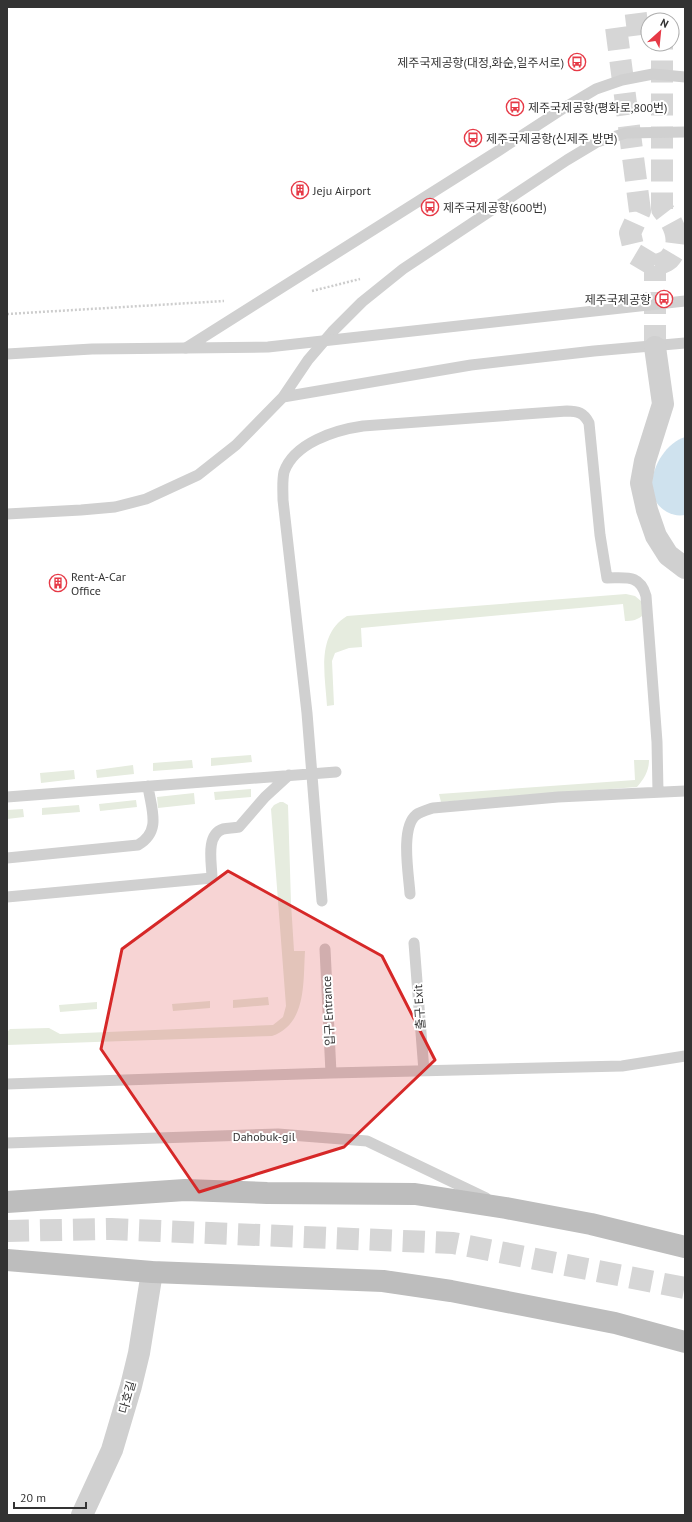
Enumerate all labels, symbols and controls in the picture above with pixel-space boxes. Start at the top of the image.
north arrow [640,12,680,52]
text: N [658,15,671,31]
bus stop icon: 제주국제공항(대정,화순,일주서로) [567,52,587,72]
place label: 제주국제공항(대정,화순,일주서로) [397,55,564,70]
bus stop icon: 제주국제공항(평화로,800번) [505,97,525,117]
place label: 제주국제공항(평화로,800번) [528,100,667,115]
bus stop icon: 제주국제공항(신제주 방면) [463,128,483,148]
place label: 제주국제공항(신제주 방면) [486,131,617,146]
building icon: Jeju Airport [290,180,310,200]
place label: Jeju Airport [312,183,371,198]
bus stop icon: 제주국제공항(600번) [420,197,440,217]
place label: 제주국제공항(600번) [443,200,547,215]
bus stop icon: 제주국제공항 [654,289,674,309]
place label: 제주국제공항 [585,292,651,307]
place label: Rent-A-Car Office [71,569,126,598]
building icon: Rent-A-Car Office [48,573,68,593]
street label: 입구 Entrance [319,976,337,1046]
street label: 출구 Exit [410,984,428,1030]
street label: Dahobuk-gil [233,1129,296,1144]
street label: 다호길 [115,1379,139,1415]
scale bar [14,1484,86,1510]
text: 20 m [20,1490,46,1505]

